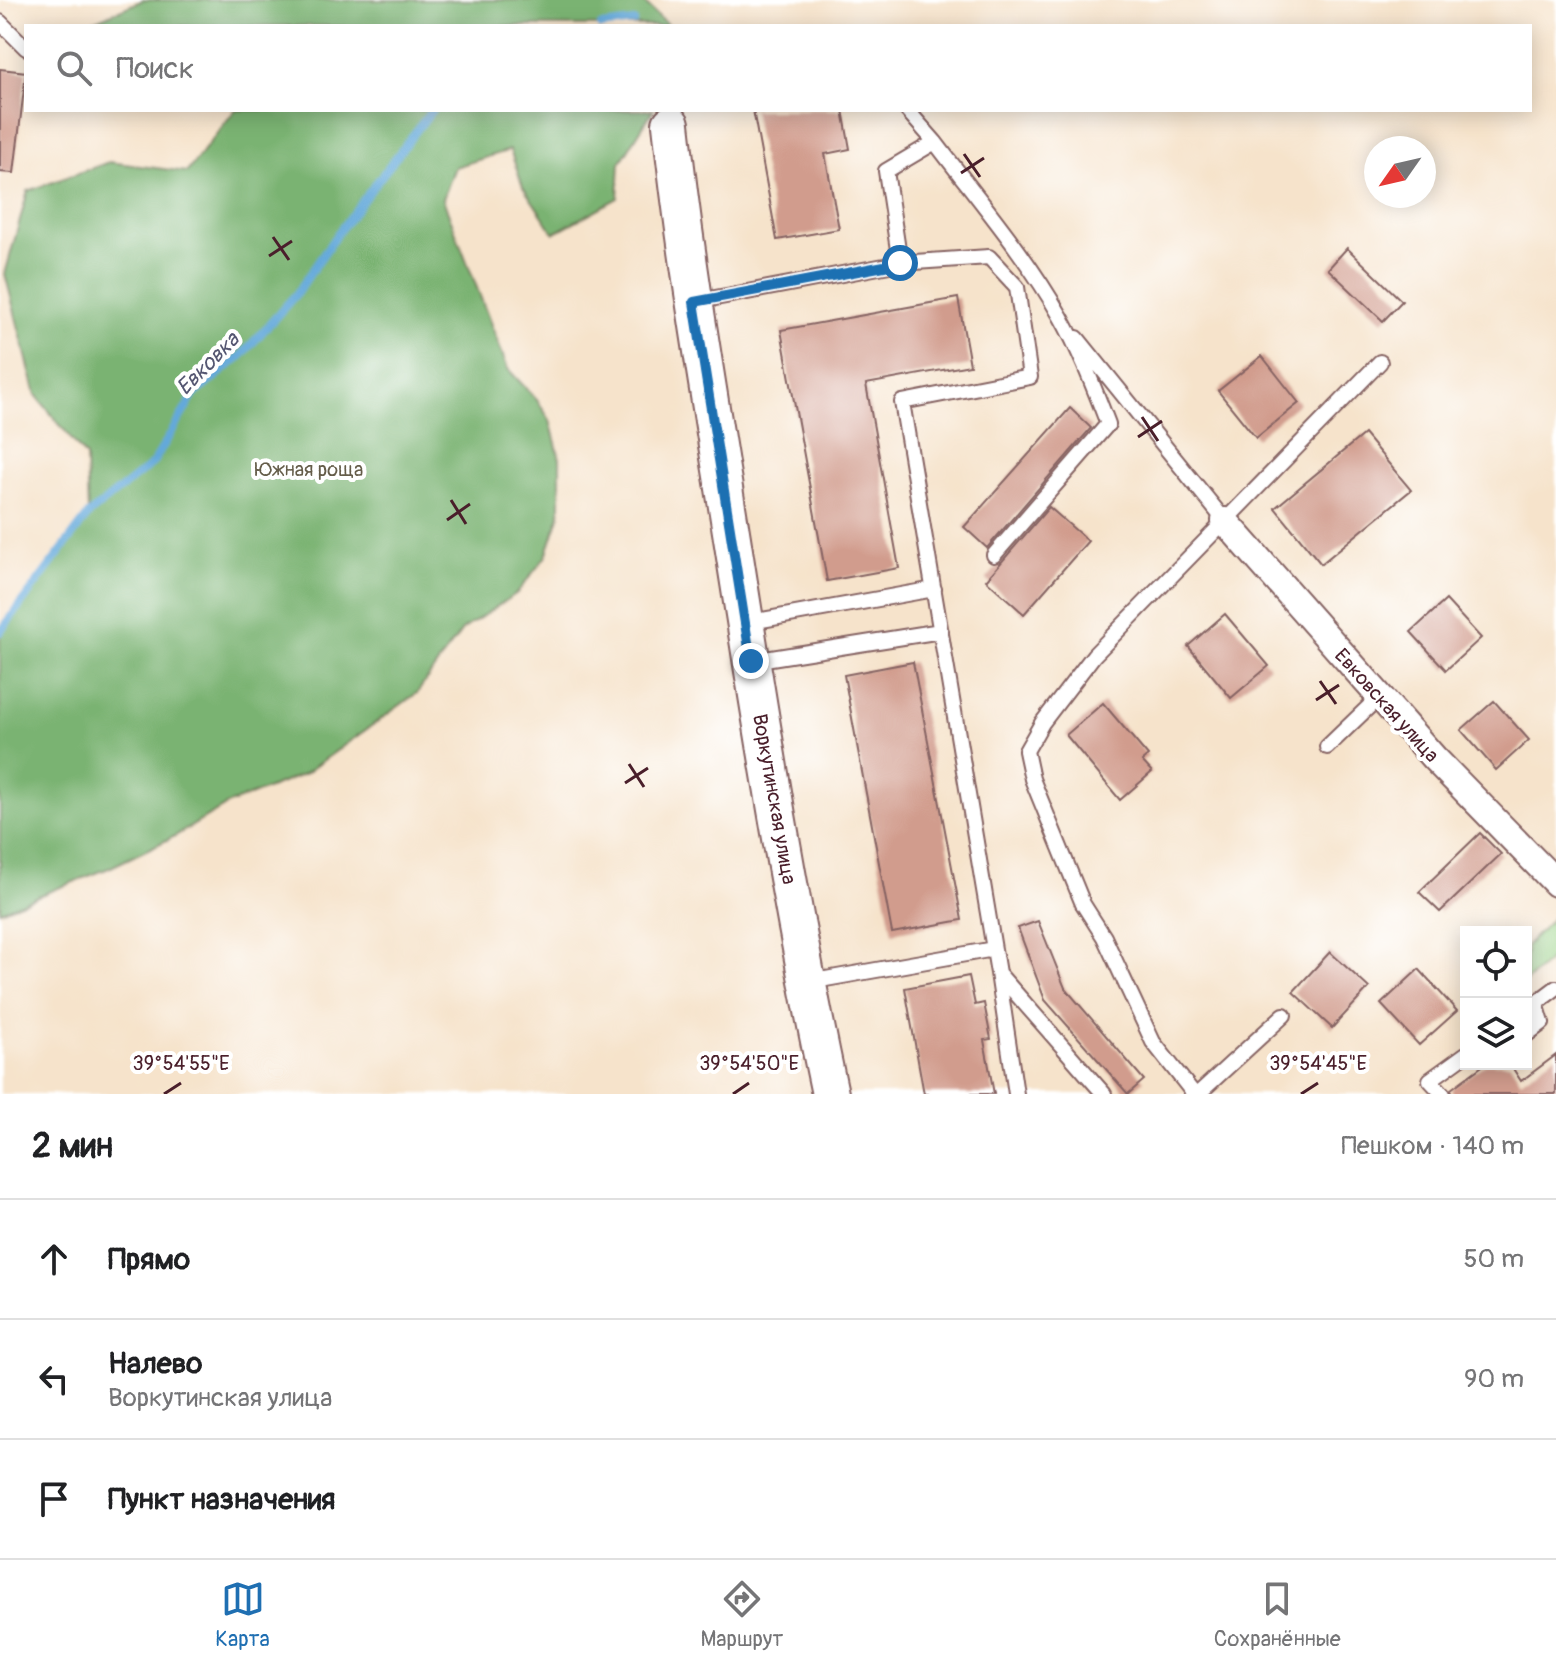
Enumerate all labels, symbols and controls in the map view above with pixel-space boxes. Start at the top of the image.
search box [24,24,1532,112]
icon: search [52,46,96,90]
text: Поиск [116,50,194,87]
north arrow [1364,136,1436,208]
route start [882,245,918,281]
water label: Евковка [170,325,246,401]
park label: Южная роща [255,457,363,482]
route end [733,643,769,679]
street label: Евковская улица [1329,643,1444,767]
street label: Воркутинская улица [747,712,802,886]
map controls [1460,926,1532,1070]
button: locate [1460,926,1532,998]
button: layers [1460,998,1532,1070]
text: 39°54'55"E [133,1051,229,1076]
text: 39°54'50"E [699,1051,799,1076]
text: 39°54'45"E [1269,1051,1367,1076]
text: 2 мин [32,1125,113,1168]
text: Пешком · 140 m [1341,1130,1524,1162]
icon: ahead [32,1237,76,1281]
text: Прямо [108,1241,190,1278]
text: 50 m [1463,1243,1524,1275]
text: Налево [108,1345,202,1382]
icon: left [32,1357,76,1401]
text: 90 m [1464,1363,1524,1395]
text: Воркутинская улица [108,1382,332,1414]
icon: arrive [32,1477,76,1521]
text: Пункт назначения [108,1481,335,1518]
tab: Карта [215,1577,270,1653]
tab: Маршрут [700,1577,783,1653]
tab: Сохранённые [1214,1577,1341,1653]

